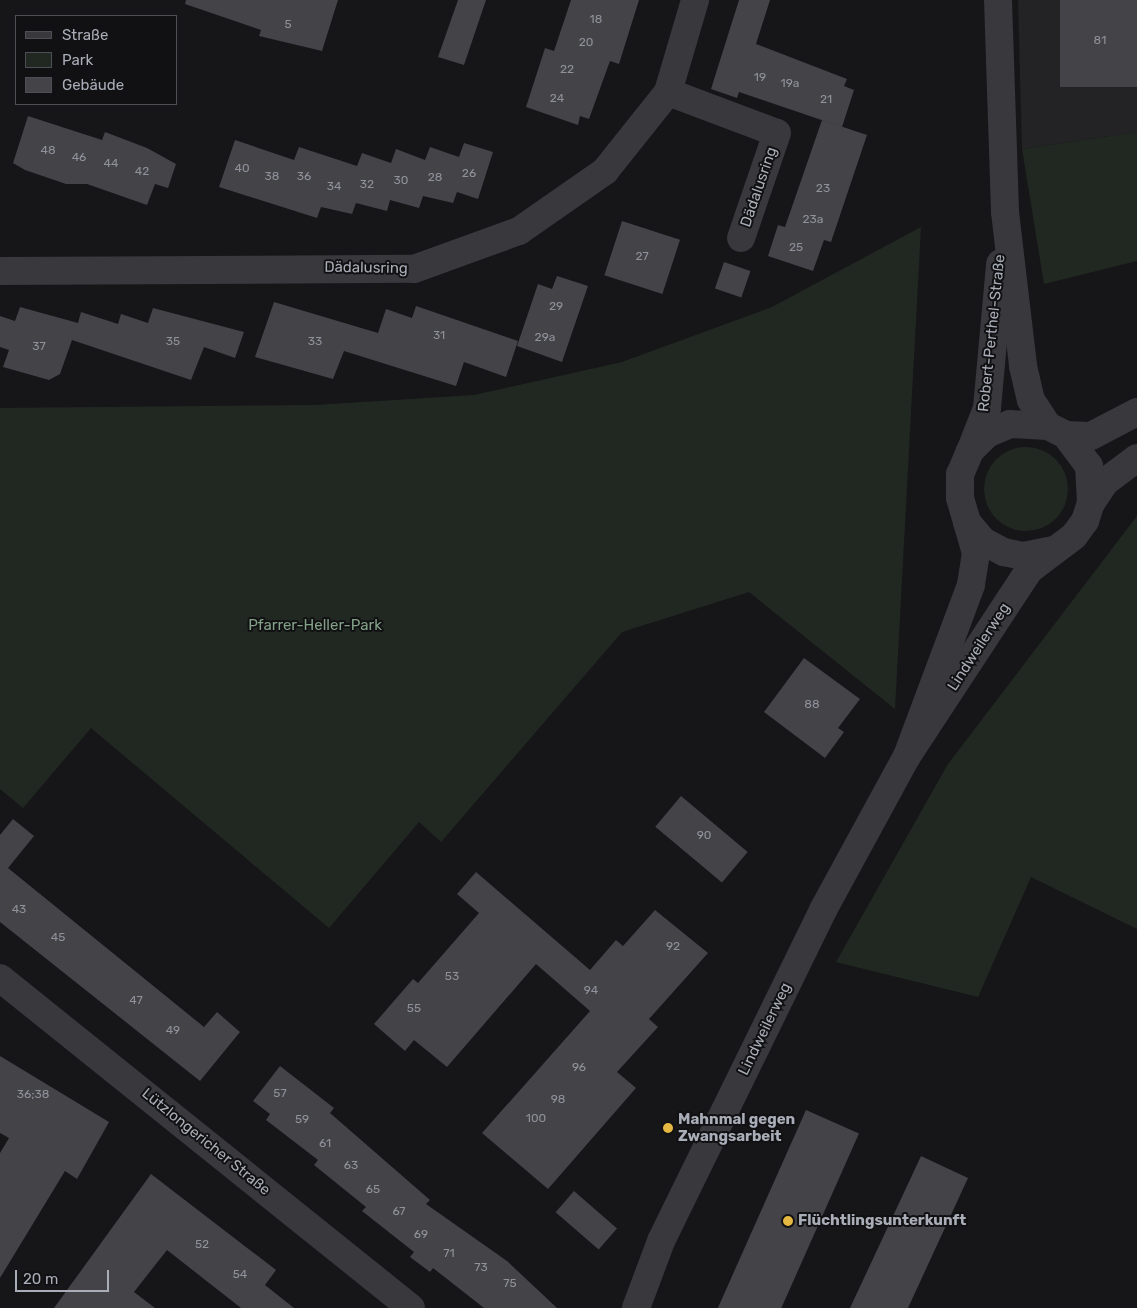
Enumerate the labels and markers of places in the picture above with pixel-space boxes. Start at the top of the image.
place label: Mahnmal gegen Zwangsarbeit [678,1110,795,1145]
marker: Mahnmal gegen Zwangsarbeit [662,1122,674,1134]
place label: Flüchtlingsunterkunft [798,1212,966,1230]
marker: Flüchtlingsunterkunft [782,1215,794,1227]

